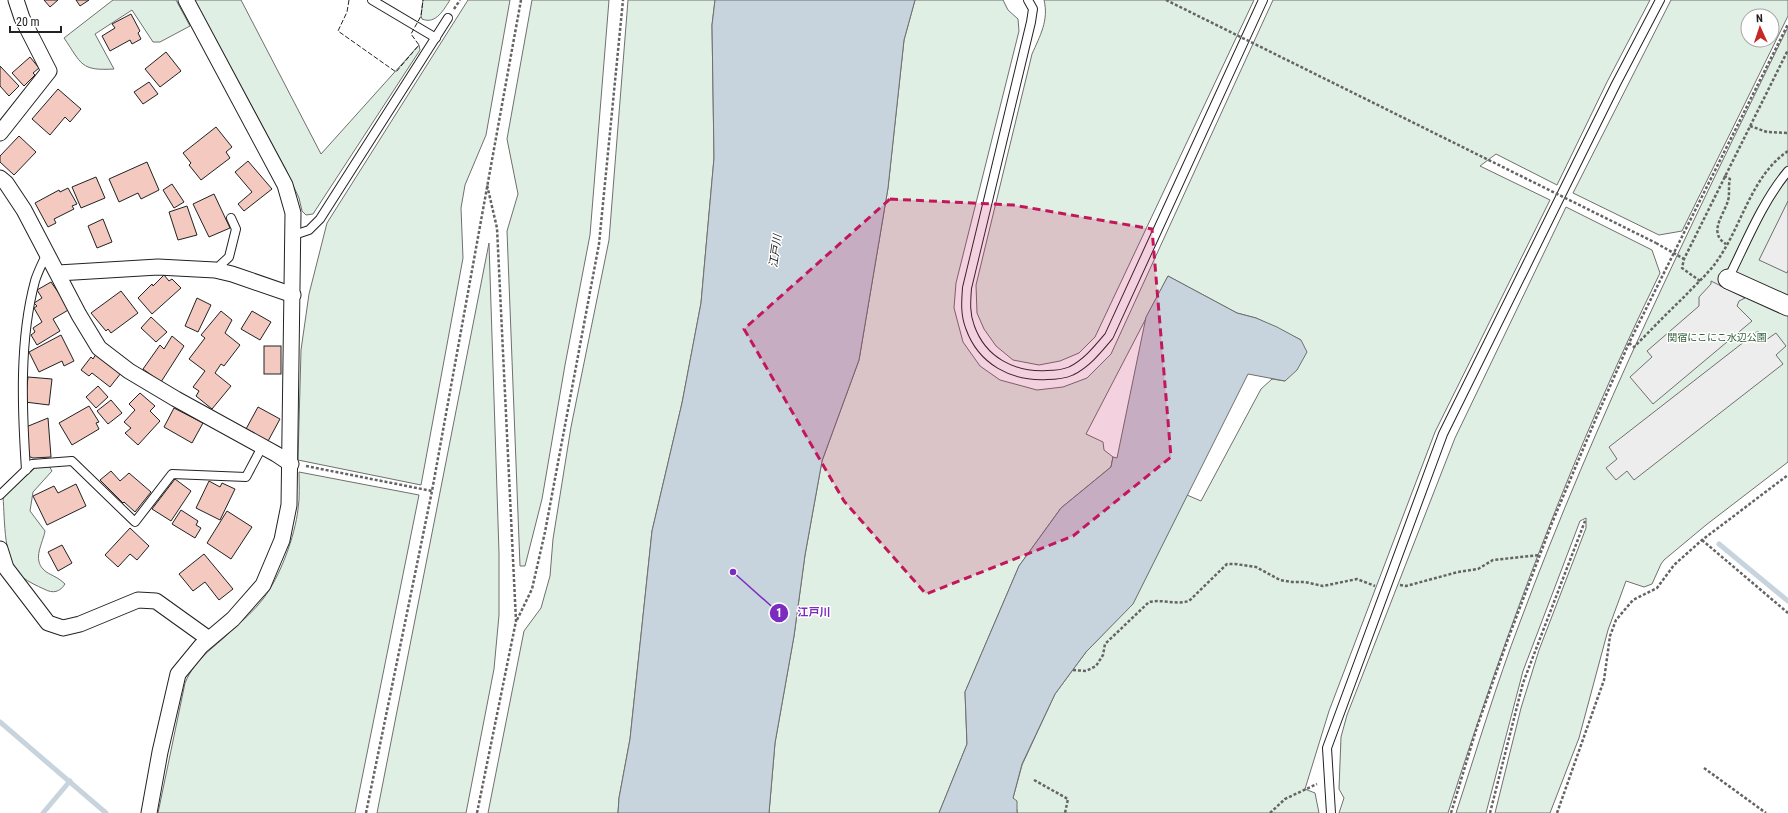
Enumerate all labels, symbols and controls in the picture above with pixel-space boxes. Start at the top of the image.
scale bar [10,8,61,34]
north arrow [1740,8,1780,48]
text: N [1756,12,1763,25]
text: 20 m [16,15,40,29]
water label: 江戸川 [767,233,784,268]
park label: 関宿にこにこ水辺公園 [1667,332,1767,343]
callout: 江戸川 [769,601,838,624]
text: 1 [776,606,782,620]
text: 江戸川 [798,606,831,619]

